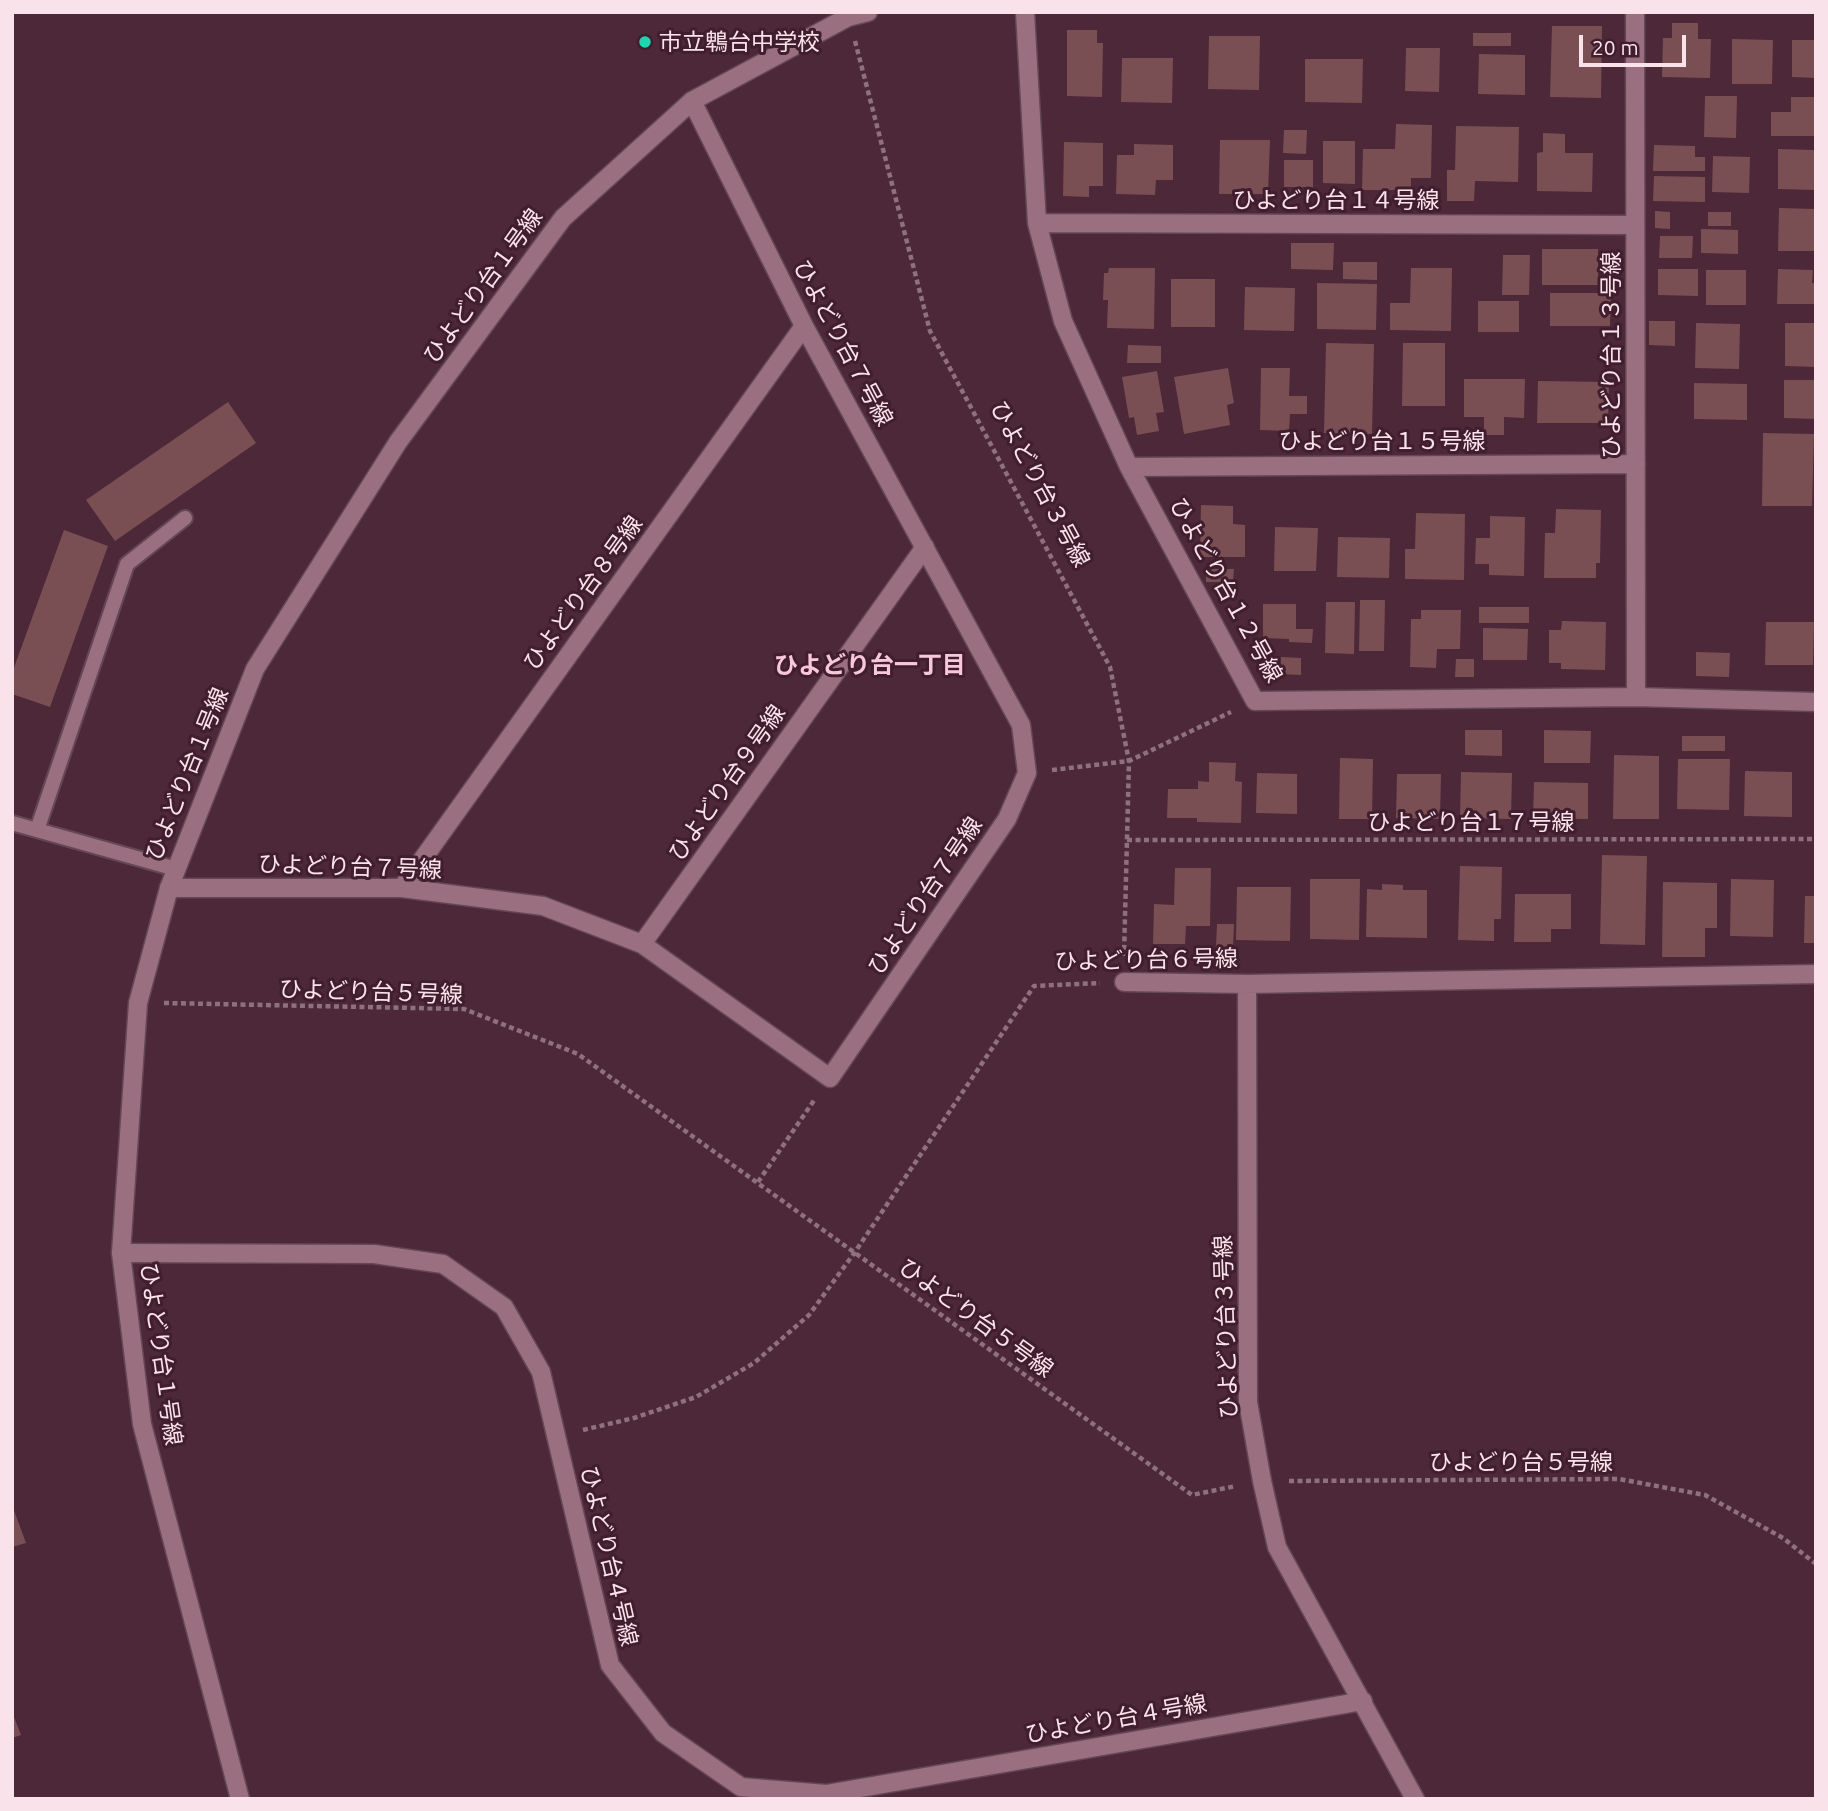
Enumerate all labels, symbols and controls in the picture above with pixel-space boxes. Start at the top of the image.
scale bar [1583,21,1690,65]
place label: 市立鵯台中学校 [659,28,820,56]
marker: 市立鵯台中学校 [637,34,653,50]
text: 20 m [1592,35,1639,59]
street label: ひよどり台１４号線 [1233,186,1439,214]
street label: ひよどり台１号線 [418,203,548,369]
street label: ひよどり台１３号線 [1597,252,1625,458]
street label: ひよどり台７号線 [788,255,898,431]
street label: ひよどり台３号線 [985,396,1095,572]
street label: ひよどり台１５号線 [1279,427,1485,455]
street label: ひよどり台１２号線 [1164,493,1288,687]
street label: ひよどり台８号線 [518,510,648,676]
district label: ひよどり台一丁目 [774,651,966,679]
street label: ひよどり台１号線 [140,684,234,864]
street label: ひよどり台９号線 [663,700,791,866]
street label: ひよどり台１７号線 [1368,808,1574,836]
street label: ひよどり台７号線 [862,812,988,980]
street label: ひよどり台７号線 [258,850,442,884]
street label: ひよどり台６号線 [1054,945,1238,975]
street label: ひよどり台５号線 [279,975,463,1009]
street label: ひよどり台３号線 [1209,1235,1243,1419]
street label: ひよどり台５号線 [893,1253,1059,1383]
street label: ひよどり台１号線 [135,1261,187,1447]
street label: ひよどり台５号線 [1429,1448,1613,1476]
street label: ひよどり台４号線 [575,1463,643,1649]
street label: ひよどり台４号線 [1023,1689,1209,1749]

